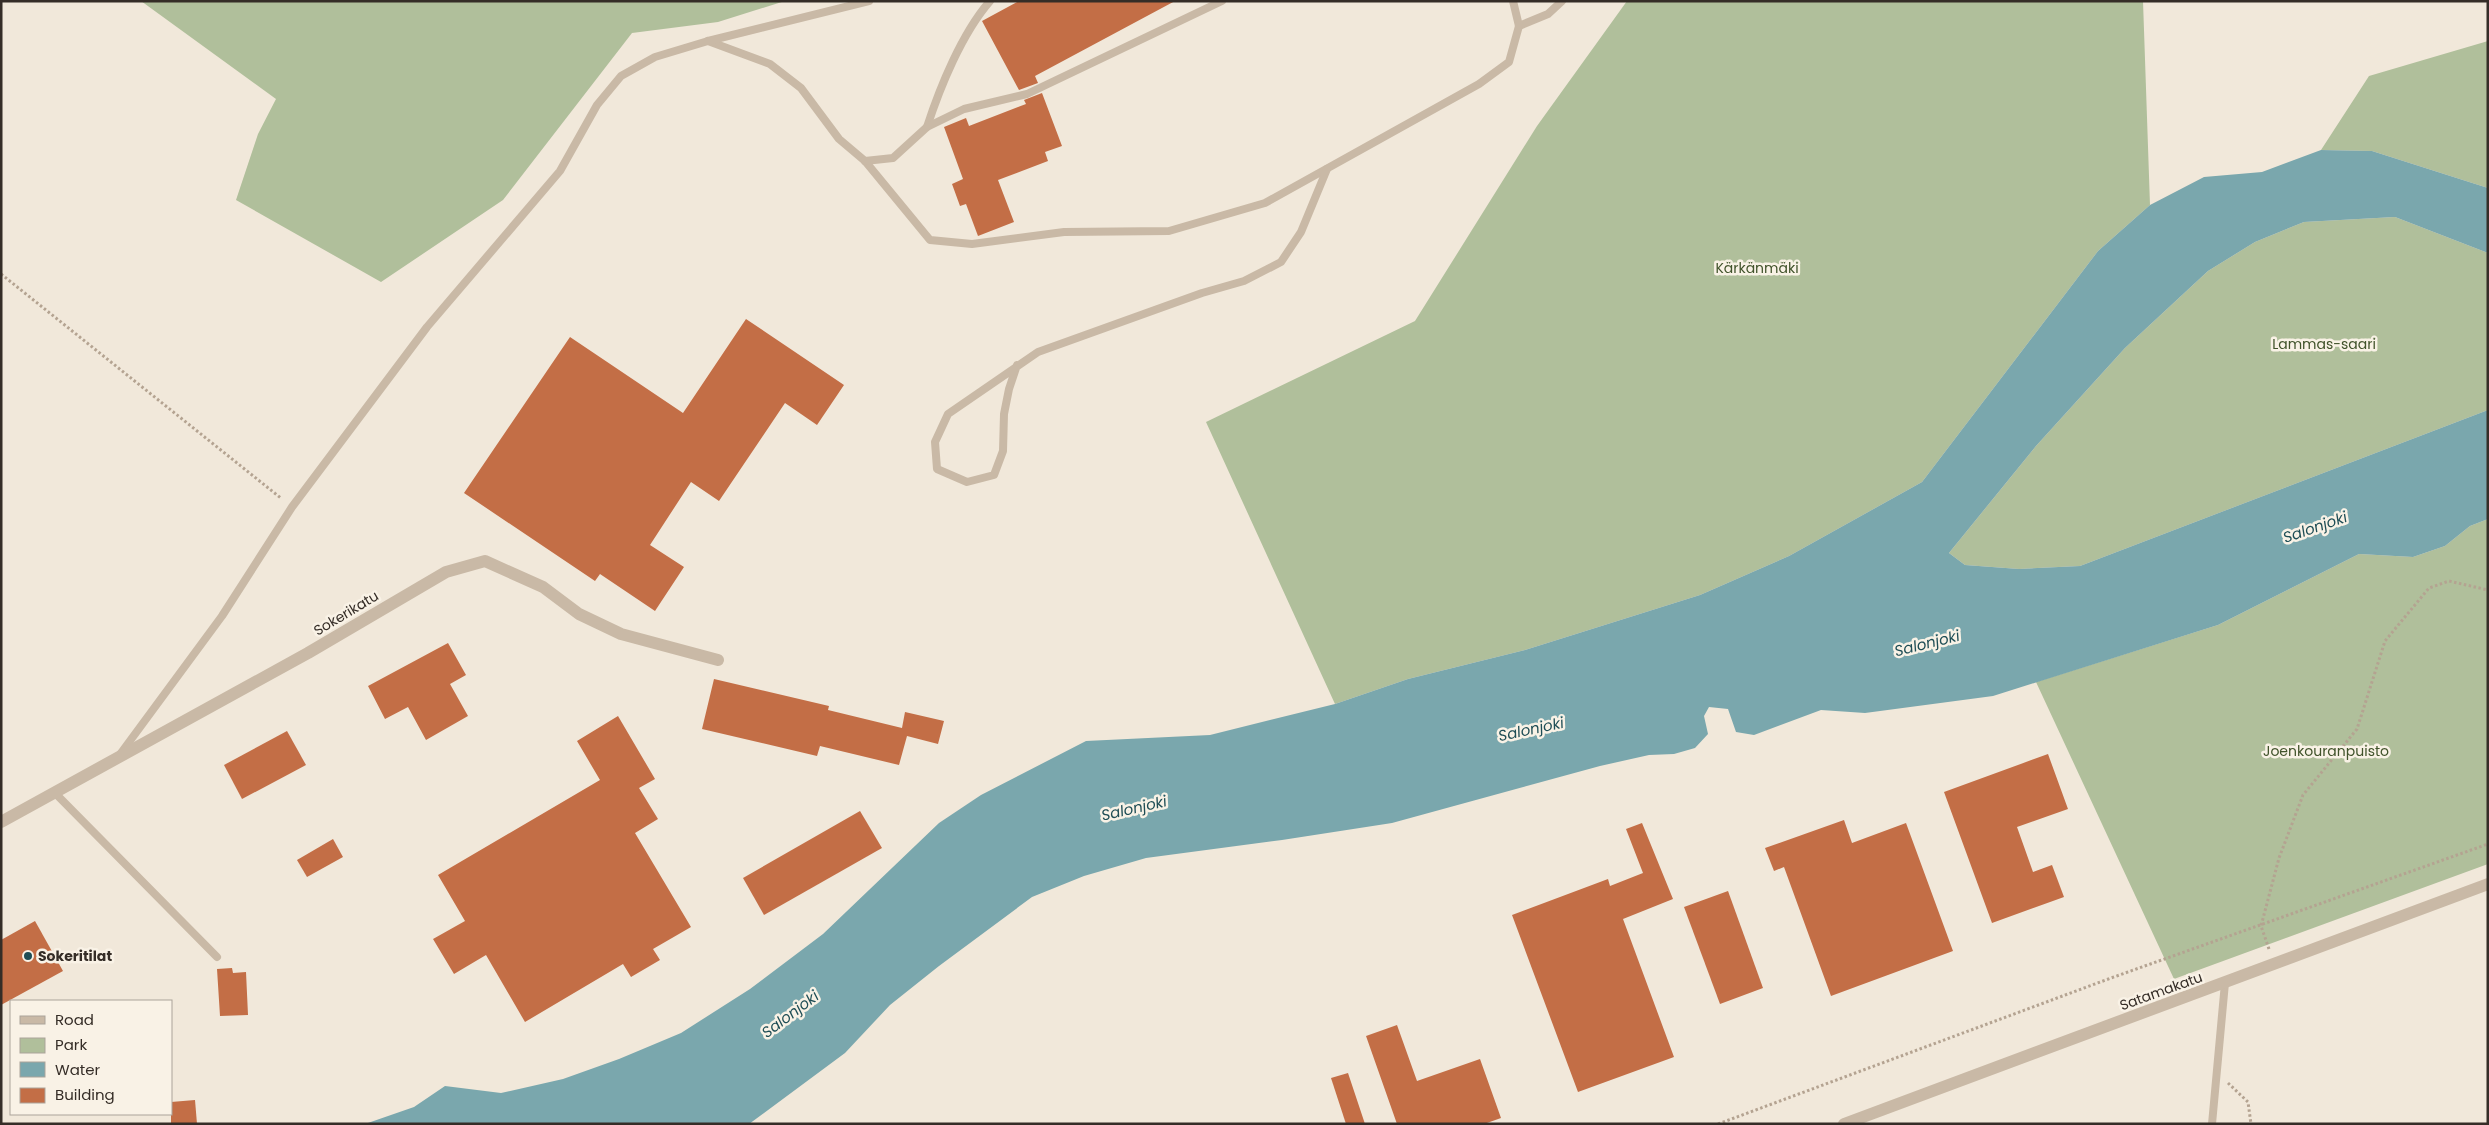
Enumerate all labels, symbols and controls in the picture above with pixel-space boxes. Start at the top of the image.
park label: Kärkänmäki [1715,258,1799,278]
park label: Lammas-saari [2272,334,2376,354]
water label: Salonjoki [2280,506,2350,548]
street label: Sokerikatu [310,586,382,640]
water label: Salonjoki [1892,625,1962,661]
water label: Salonjoki [1496,712,1566,746]
park label: Joenkouranpuisto [2263,741,2389,761]
water label: Salonjoki [1099,790,1169,826]
place label: Sokeritilat [38,946,112,966]
marker: Sokeritilat [22,950,34,962]
street label: Satamakatu [2117,967,2205,1015]
water label: Salonjoki [757,985,823,1042]
legend [10,1000,172,1115]
text: Road [55,1009,94,1030]
text: Park [55,1034,87,1055]
text: Water [55,1059,101,1080]
text: Building [55,1084,115,1105]

